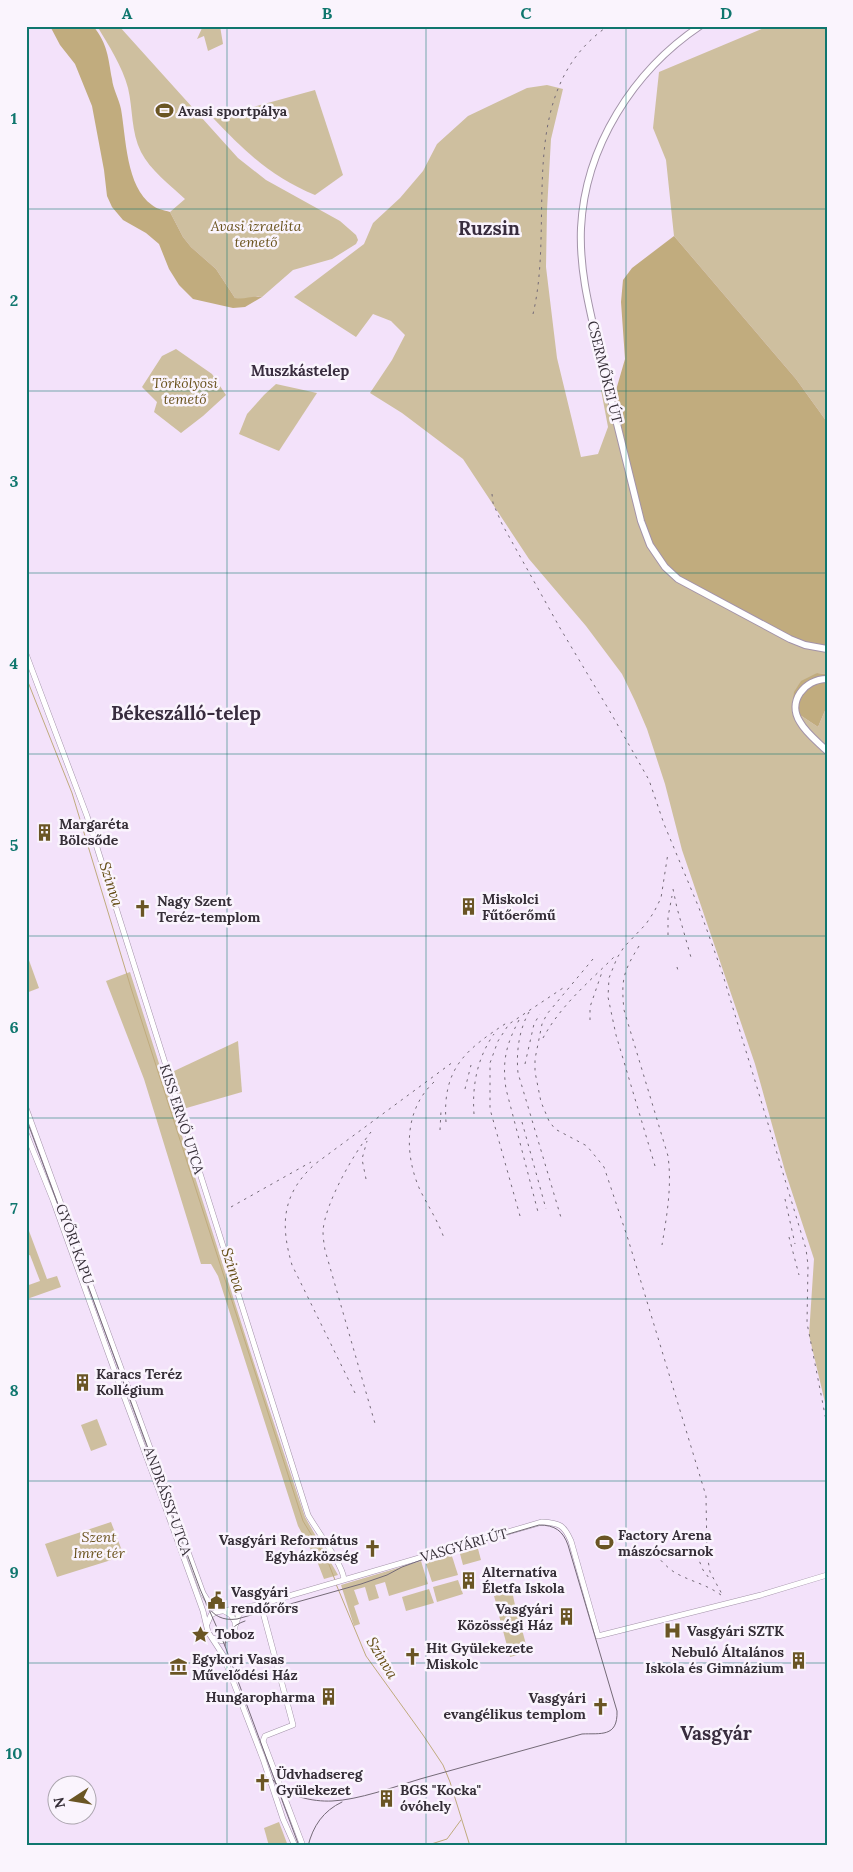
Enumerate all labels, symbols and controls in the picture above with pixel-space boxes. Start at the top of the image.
text: A [122,3,133,23]
text: B [322,3,333,23]
text: C [520,3,532,23]
text: D [720,3,732,23]
sports icon: Avasi sportpálya [154,101,174,121]
place label: Avasi sportpálya [178,102,288,120]
text: 1 [11,108,17,128]
district label: Ruzsin [458,216,520,240]
park label: Avasi izraelita temető [210,217,302,251]
text: 2 [10,290,18,310]
street label: CSERMŐKEI ÚT [584,319,626,425]
district label: Muszkástelep [251,361,349,380]
park label: Törkölyösi temető [152,374,218,408]
text: 3 [10,471,19,491]
text: 4 [10,653,19,673]
district label: Békeszálló-telep [111,701,261,725]
place label: Margaréta Bölcsőde [59,815,129,849]
building icon: Margaréta Bölcsőde [35,822,55,842]
text: 5 [10,835,19,855]
water label: Szinva [95,859,128,909]
place label: Miskolci Fűtőerőmű [482,890,556,924]
place label: Nagy Szent Teréz-templom [157,892,261,926]
building icon: Miskolci Fűtőerőmű [458,897,478,917]
church icon: Nagy Szent Teréz-templom [133,899,153,919]
text: 6 [9,1017,19,1037]
street label: KISS ERNŐ UTCA [156,1062,208,1177]
text: 7 [10,1198,18,1218]
street label: GYŐRI KAPU [52,1201,98,1287]
water label: Szinva [217,1245,250,1295]
place label: Karacs Teréz Kollégium [96,1365,182,1399]
building icon: Karacs Teréz Kollégium [72,1372,92,1392]
text: 8 [9,1380,19,1400]
street label: ANDRÁSSY UTCA [140,1443,196,1558]
street label: VASGYÁRI ÚT [417,1524,510,1566]
place label: Factory Arena mászócsarnok [618,1526,714,1560]
park label: Szent Imre tér [73,1528,125,1562]
place label: Vasgyári Református Egyházközség [219,1531,359,1565]
sports icon: Factory Arena mászócsarnok [594,1533,614,1553]
church icon: Vasgyári Református Egyházközség [362,1538,382,1558]
text: 9 [9,1562,19,1582]
place label: Alternatíva Életfa Iskola [482,1563,565,1597]
building icon: Alternatíva Életfa Iskola [458,1570,478,1590]
place label: Vasgyári rendőrőrs [231,1583,299,1617]
public building icon: Vasgyári rendőrőrs [207,1590,227,1610]
place label: Vasgyári Közösségi Ház [457,1600,553,1634]
building icon: Vasgyári Közösségi Ház [557,1607,577,1627]
hospital icon: Vasgyári SZTK [663,1621,683,1641]
place label: Vasgyári SZTK [687,1622,784,1640]
place icon: Toboz [191,1624,211,1644]
place label: Toboz [215,1625,254,1643]
water label: Szinva [363,1633,403,1683]
place label: Hit Gyülekezete Miskolc [426,1639,534,1673]
place label: Nebuló Általános Iskola és Gimnázium [645,1643,784,1677]
church icon: Hit Gyülekezete Miskolc [402,1646,422,1666]
place label: Egykori Vasas Művelődési Ház [192,1650,298,1684]
building icon: Nebuló Általános Iskola és Gimnázium [788,1650,808,1670]
museum icon: Egykori Vasas Művelődési Ház [168,1657,188,1677]
building icon: Hungaropharma [319,1687,339,1707]
place label: Hungaropharma [206,1688,316,1706]
place label: Vasgyári evangélikus templom [443,1689,586,1723]
church icon: Vasgyári evangélikus templom [590,1696,610,1716]
district label: Vasgyár [680,1721,752,1745]
text: 10 [6,1743,22,1763]
place label: Üdvhadsereg Gyülekezet [276,1765,364,1799]
church icon: Üdvhadsereg Gyülekezet [252,1772,272,1792]
north arrow [48,1774,98,1824]
place label: BGS "Kocka" óvóhely [400,1781,481,1815]
building icon: BGS "Kocka" óvóhely [376,1788,396,1808]
text: N [49,1795,69,1810]

